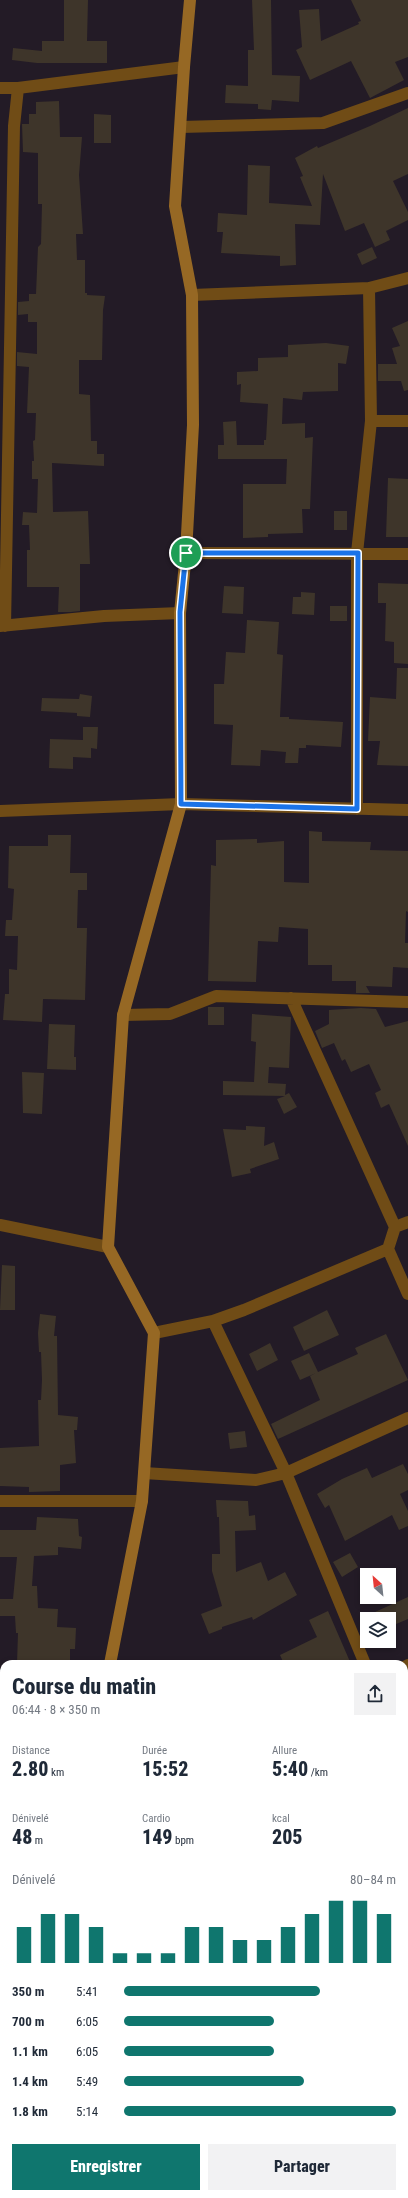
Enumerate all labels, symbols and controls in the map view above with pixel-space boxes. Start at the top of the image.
pin [169,536,203,570]
icon: arrive [175,542,197,564]
north arrow [360,1568,396,1604]
map controls [360,1568,396,1648]
button: layers [360,1612,396,1648]
button: share [354,1673,396,1715]
text: Course du matin [12,1674,156,1699]
text: 06:44 · 8 × 350 m [12,1702,100,1717]
text: Distance [12,1744,50,1757]
text: Durée [142,1744,167,1757]
text: Allure [272,1744,297,1757]
text: 2.80 [12,1757,48,1781]
text: 15:52 [142,1757,188,1781]
text: 5:40 [272,1757,308,1781]
text: km [48,1766,64,1779]
text: /km [308,1766,328,1779]
text: Dénivelé [12,1812,49,1825]
text: Cardio [142,1812,170,1825]
text: kcal [272,1812,290,1825]
text: 48 [12,1825,32,1849]
text: 149 [142,1825,173,1849]
text: 205 [272,1825,303,1849]
text: m [32,1834,43,1847]
text: bpm [173,1834,194,1847]
text: Dénivelé [12,1872,55,1887]
text: 80–84 m [350,1872,396,1887]
text: 350 m [12,1984,44,1999]
text: 5:41 [76,1984,98,1999]
text: 700 m [12,2014,44,2029]
text: 6:05 [76,2014,98,2029]
text: 1.1 km [12,2044,48,2059]
text: 6:05 [76,2044,98,2059]
text: 1.4 km [12,2074,48,2089]
text: 5:49 [76,2074,98,2089]
text: 1.8 km [12,2104,48,2119]
text: 5:14 [76,2104,98,2119]
button: Enregistrer [12,2144,200,2190]
button: Partager [208,2144,396,2190]

